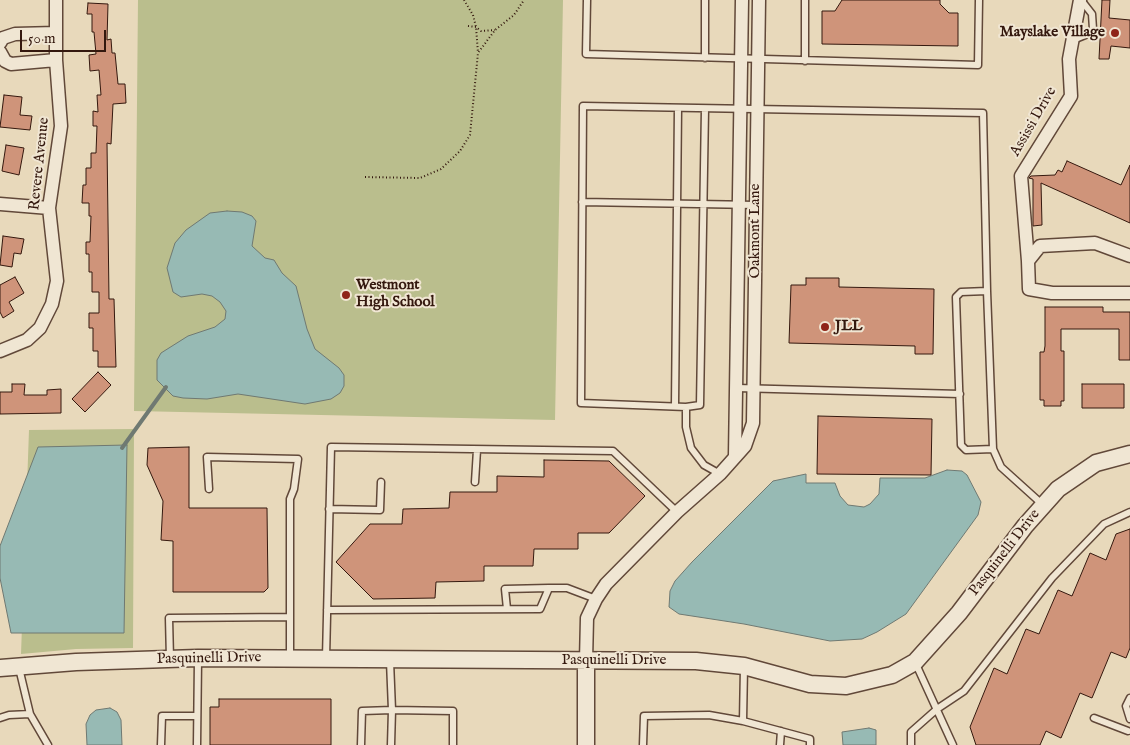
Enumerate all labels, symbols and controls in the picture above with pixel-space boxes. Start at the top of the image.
scale bar [22,20,109,52]
place label: Mayslake Village [1000,24,1105,42]
marker: Mayslake Village [1109,27,1121,39]
text: 50 m [28,29,56,48]
street label: Assissi Drive [1007,84,1061,160]
street label: Revere Avenue [26,117,54,211]
street label: Oakmont Lane [747,184,765,278]
place label: Westmont High School [356,277,435,312]
marker: Westmont High School [340,289,352,301]
place label: JLL [835,318,862,336]
marker: JLL [819,321,831,333]
street label: Pasquinelli Drive [966,506,1044,600]
street label: Pasquinelli Drive [156,649,262,669]
street label: Pasquinelli Drive [562,652,666,670]

